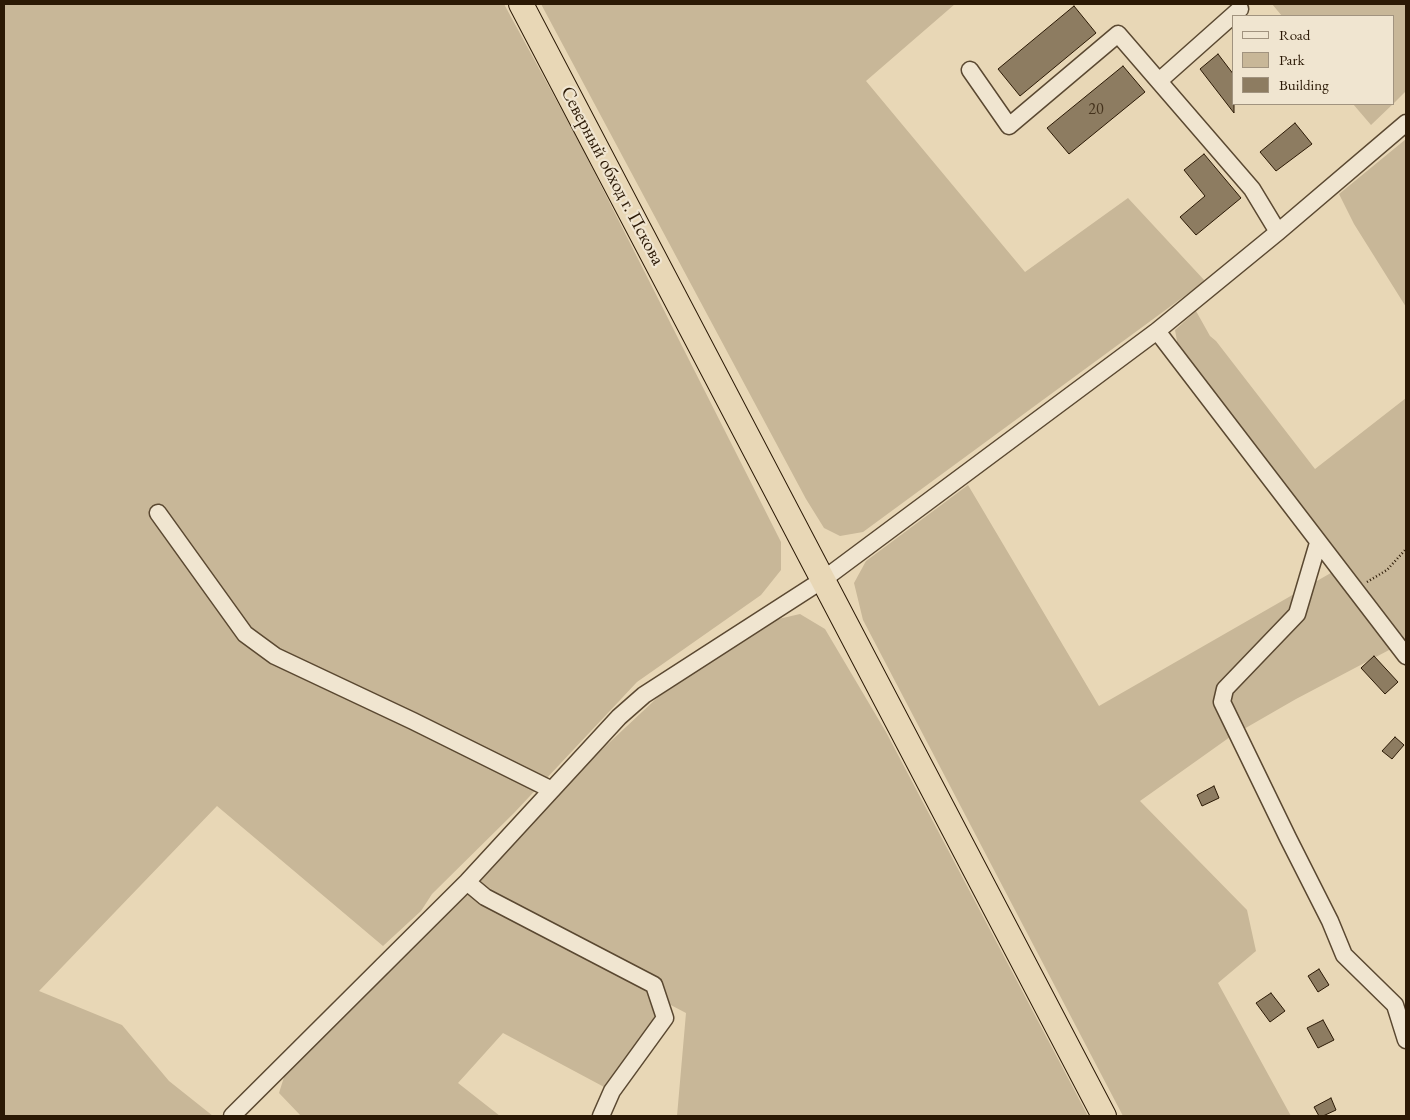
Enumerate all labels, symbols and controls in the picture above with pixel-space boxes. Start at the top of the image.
legend [1232,15,1395,105]
text: Road [1279,25,1310,44]
text: Park [1279,50,1305,69]
text: Building [1279,75,1329,94]
street label: Северный обход г. Пскова [555,83,669,269]
house number: 20 [1088,100,1104,120]

